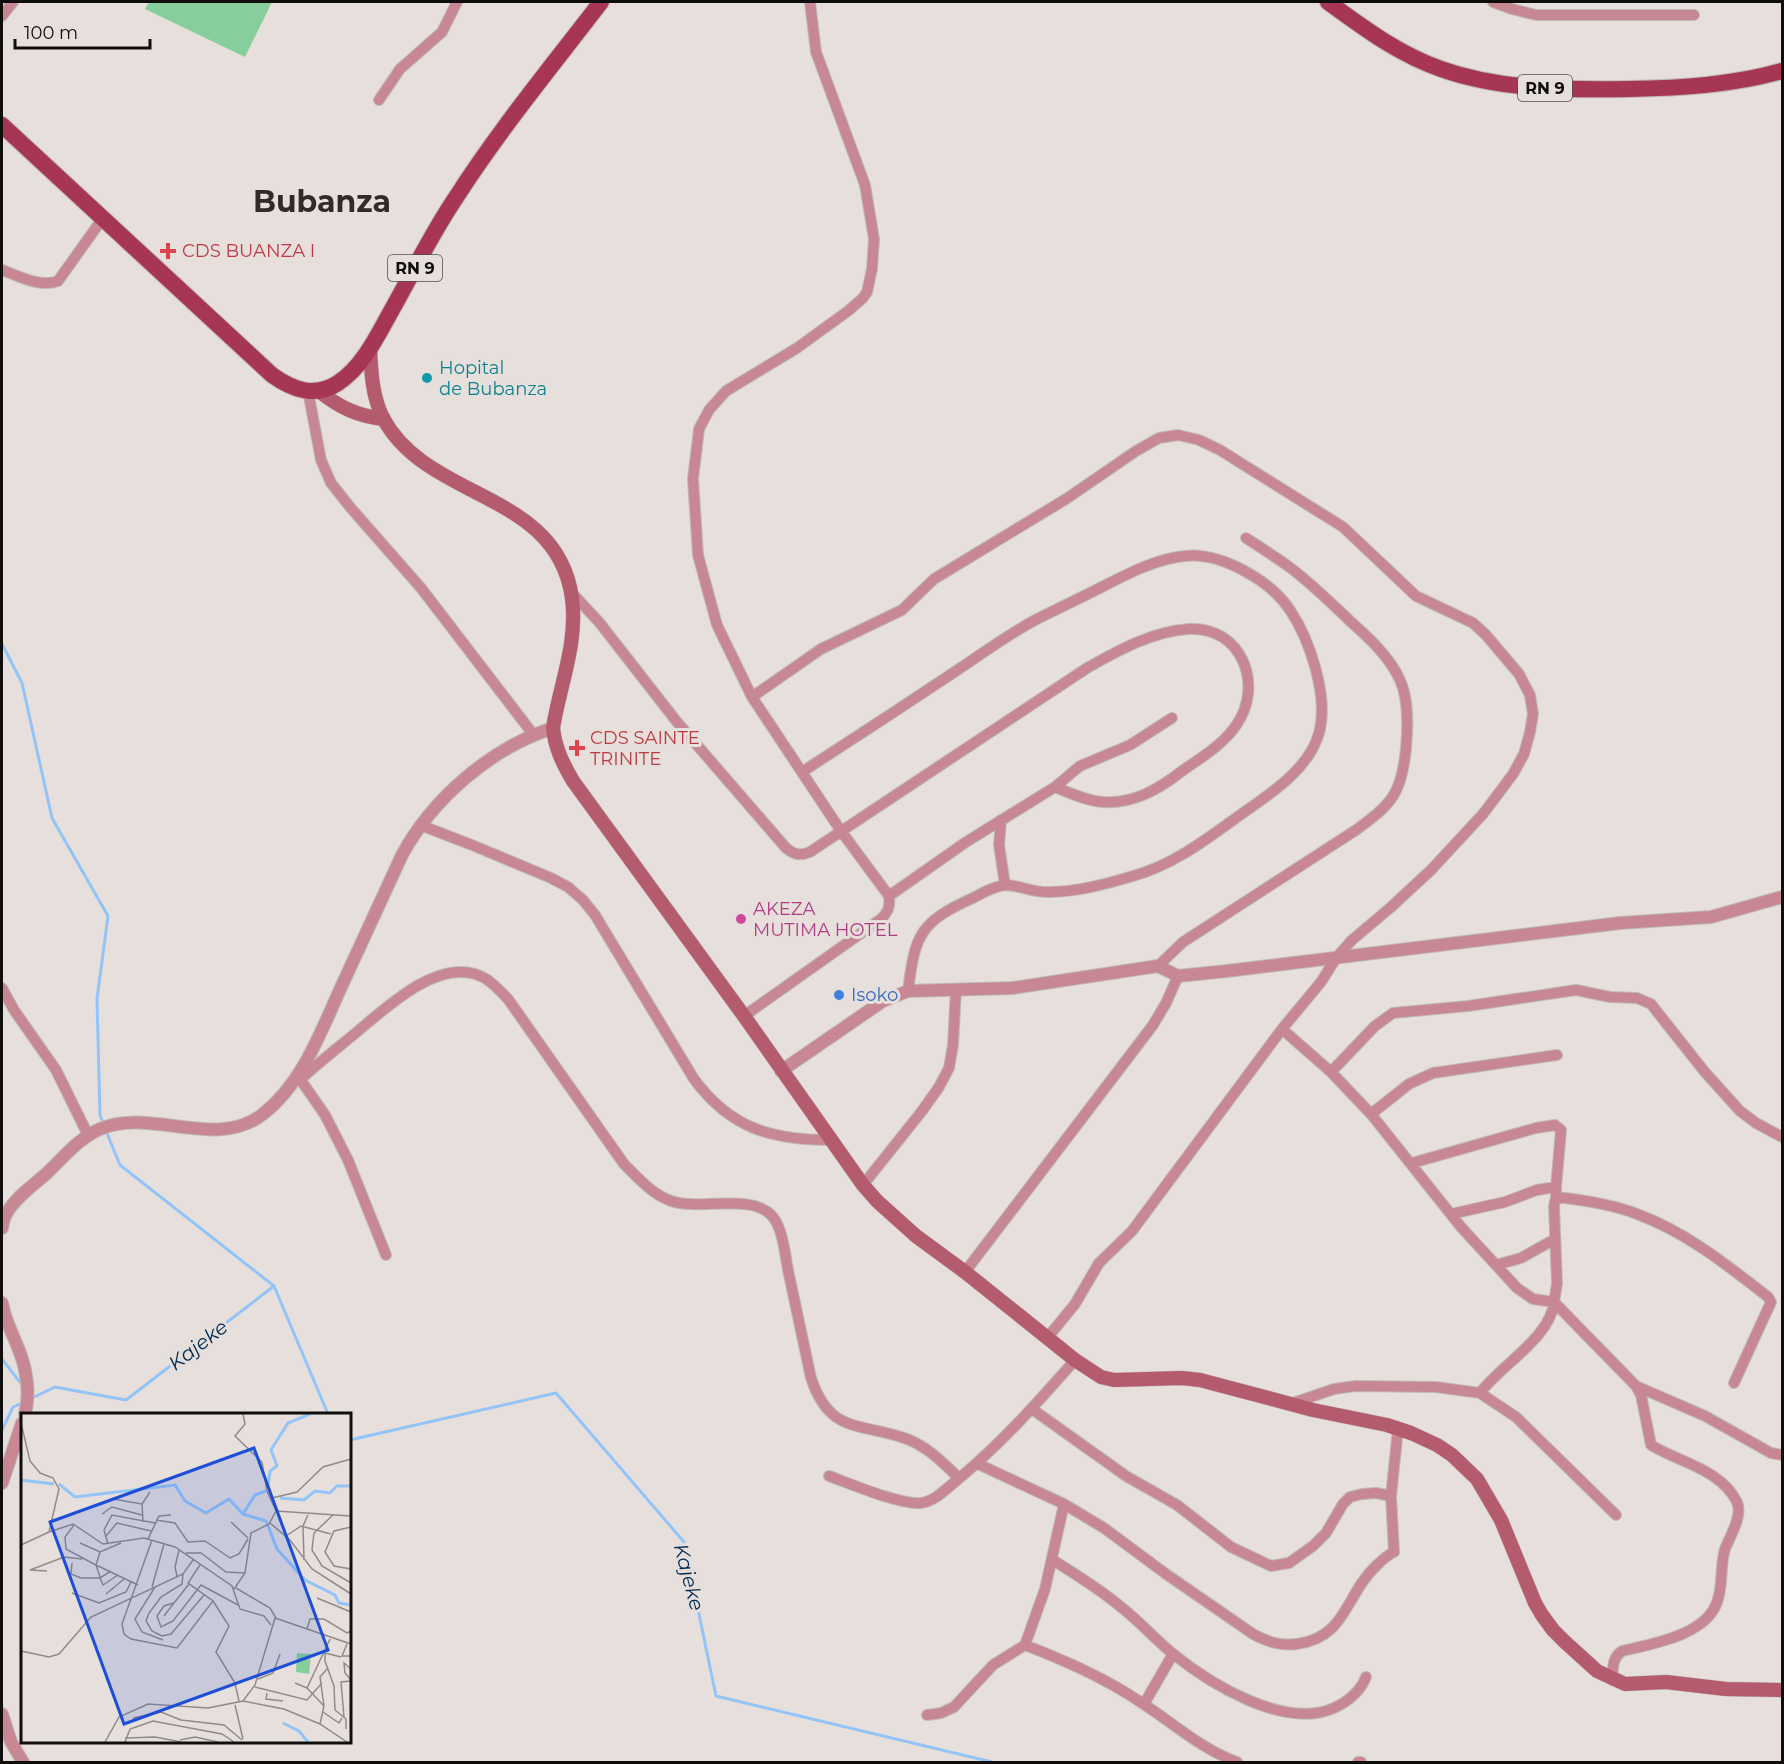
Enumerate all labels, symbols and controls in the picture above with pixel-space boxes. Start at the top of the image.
scale bar [15,12,150,50]
text: 100 m [24,22,78,44]
road number: RN 9 [1518,75,1572,101]
district label: Bubanza [253,183,391,220]
place label: CDS BUANZA I [182,240,315,262]
marker: CDS BUANZA I [159,242,177,260]
road number: RN 9 [388,255,442,281]
place label: Hopital de Bubanza [439,357,547,400]
marker: Hopital de Bubanza [420,371,434,385]
place label: CDS SAINTE TRINITE [590,727,700,770]
marker: CDS SAINTE TRINITE [568,739,586,757]
place label: AKEZA MUTIMA HOTEL [753,898,898,941]
marker: AKEZA MUTIMA HOTEL [734,912,748,926]
place label: Isoko [851,984,898,1006]
marker: Isoko [832,988,846,1002]
water label: Kajeke [164,1314,232,1376]
inset map [21,1413,351,1743]
water label: Kajeke [669,1541,709,1613]

